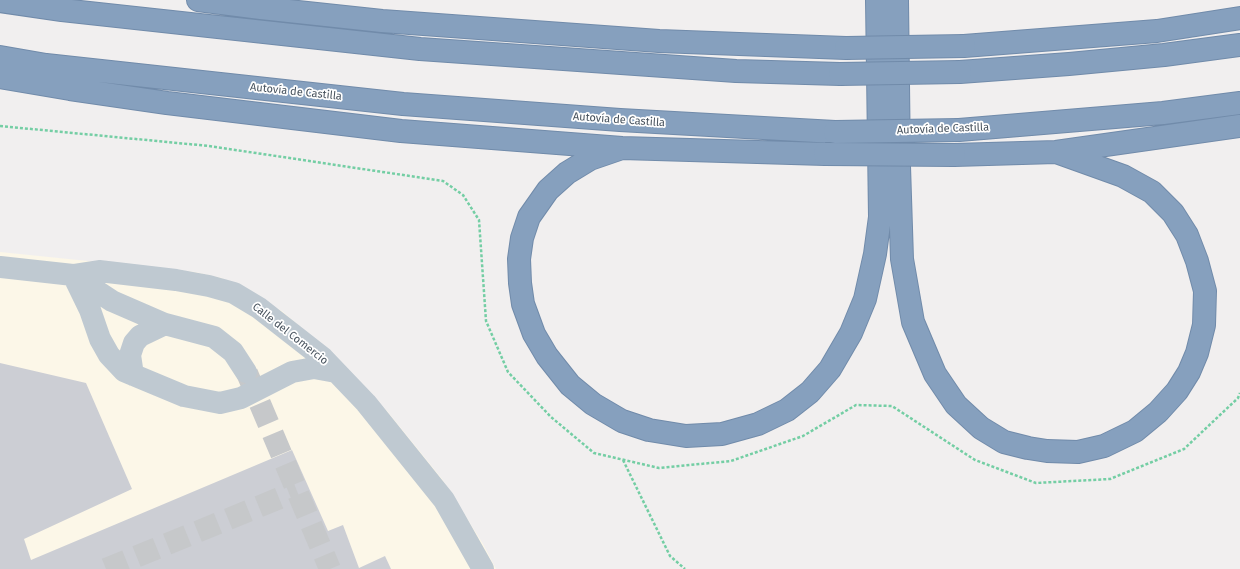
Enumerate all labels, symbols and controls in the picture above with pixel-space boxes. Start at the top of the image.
street label: Autovía de Castilla [249,81,343,103]
street label: Autovía de Castilla [573,110,665,130]
street label: Autovía de Castilla [897,121,989,137]
street label: Calle del Comercio [250,300,330,368]

